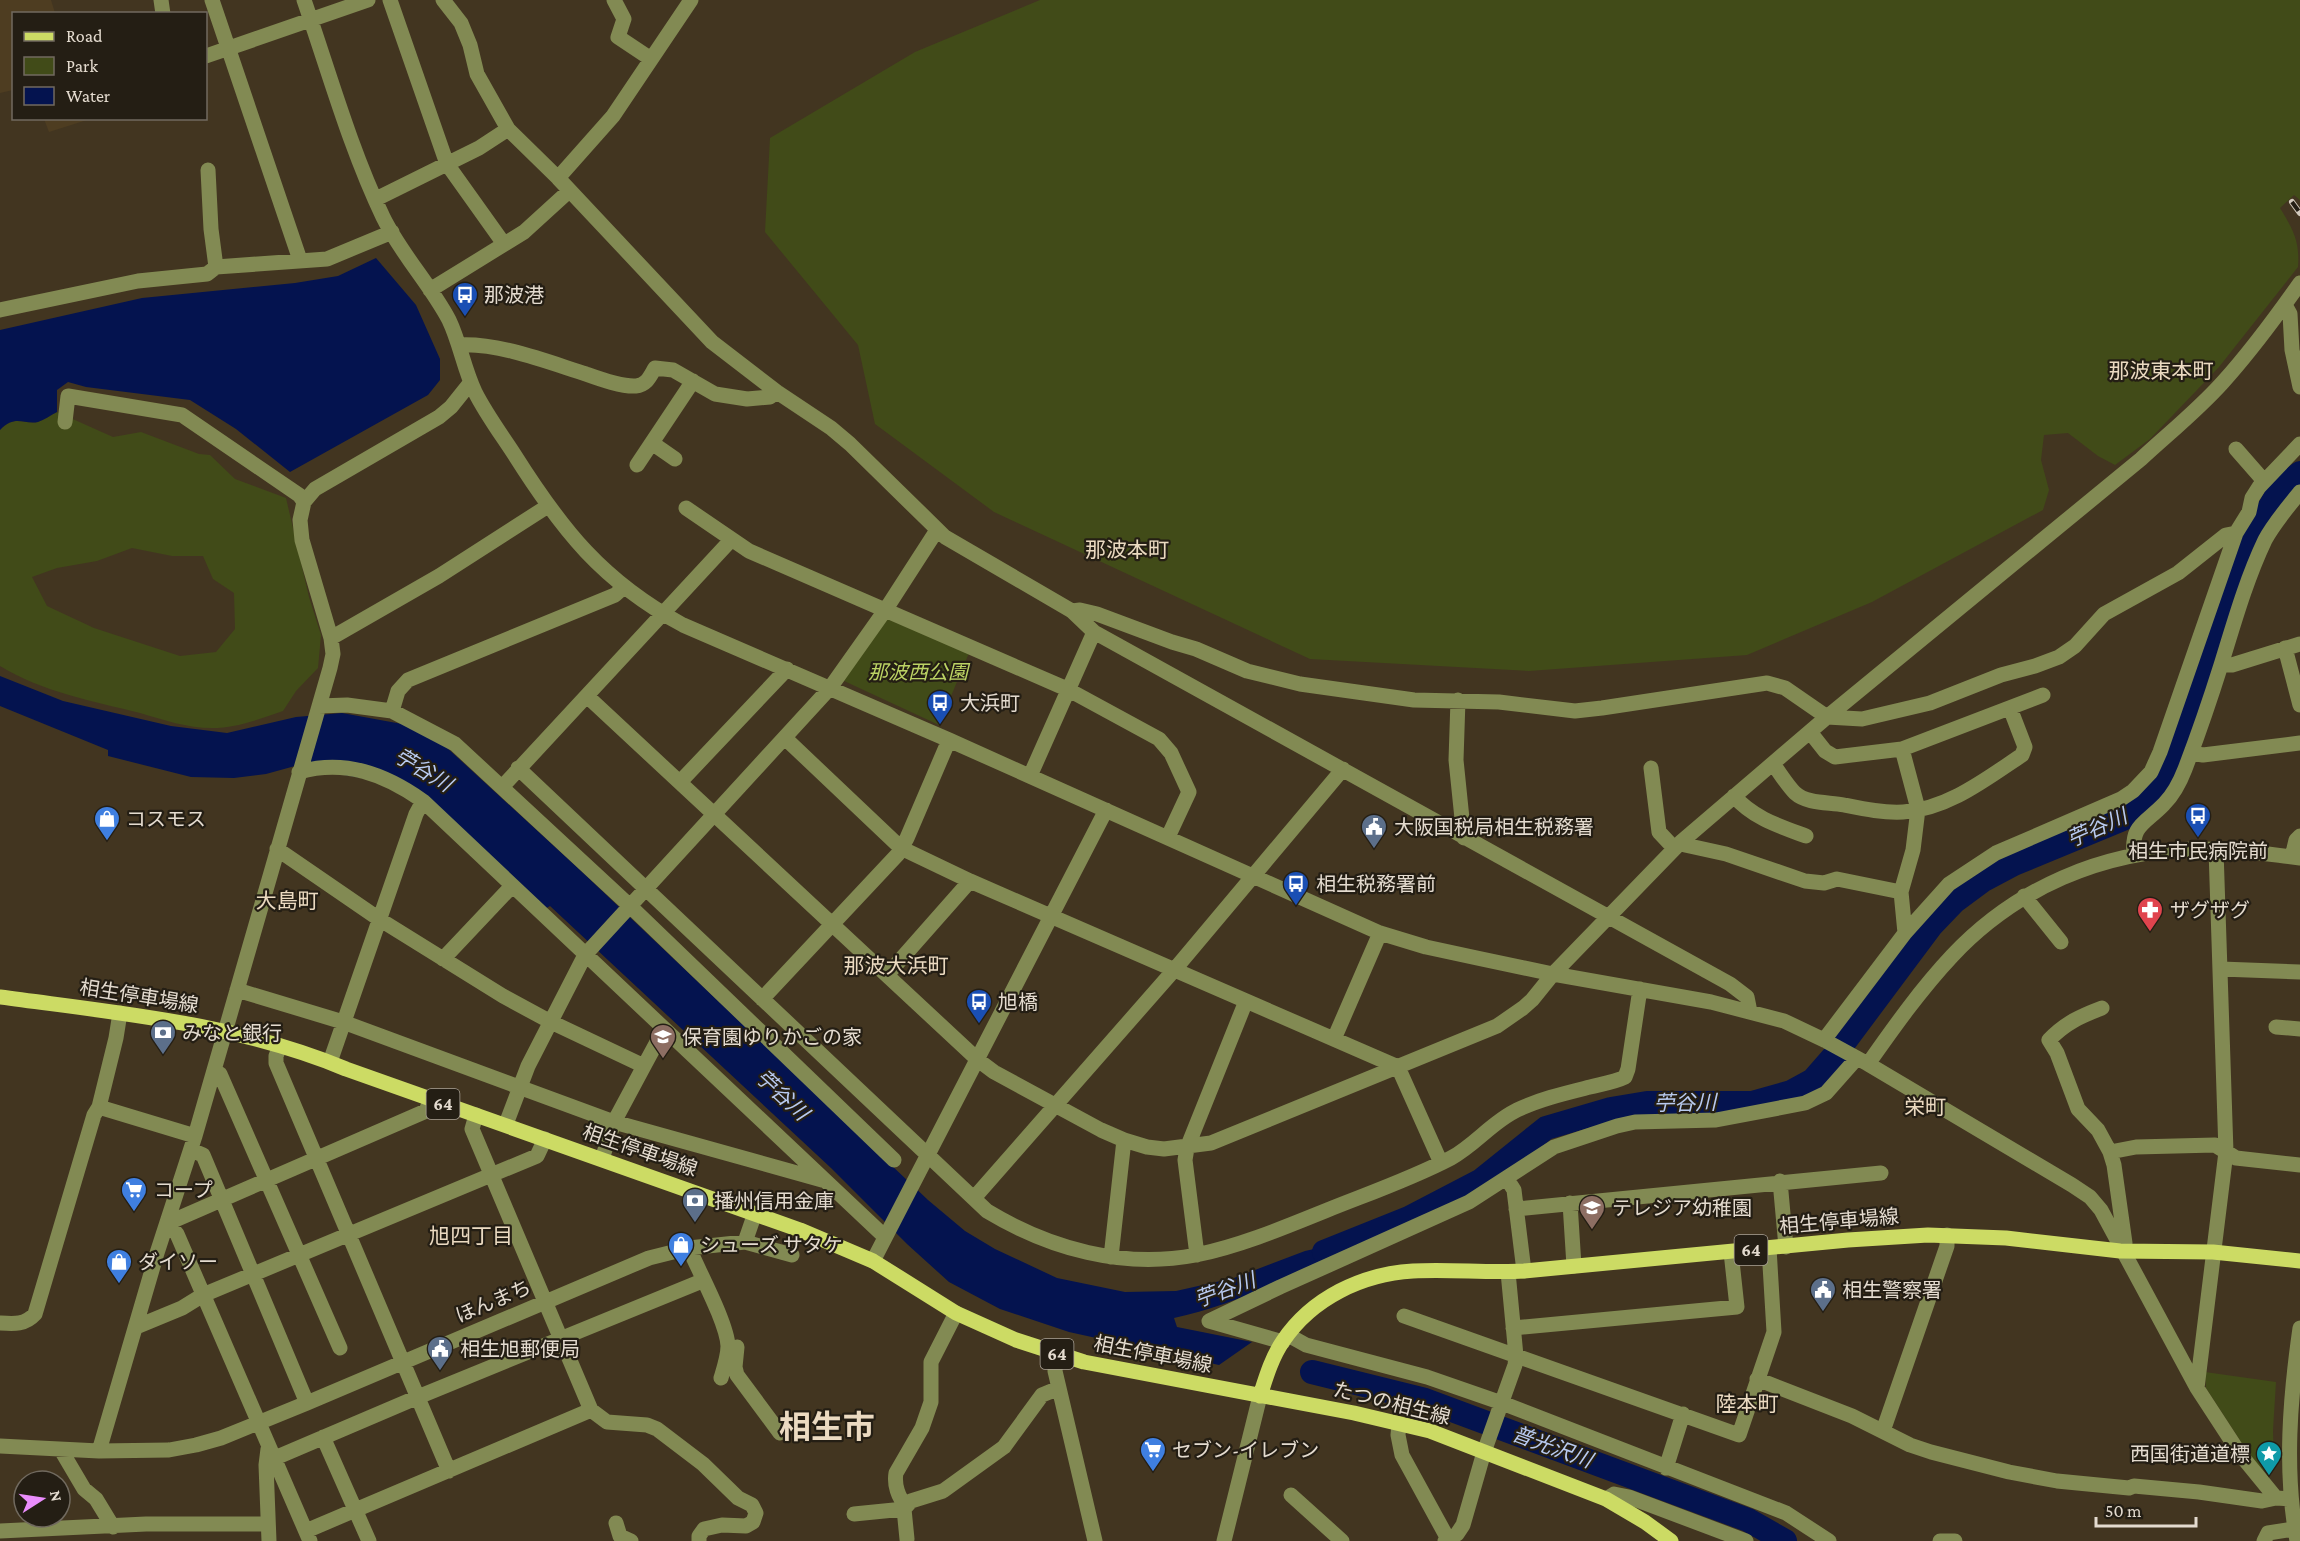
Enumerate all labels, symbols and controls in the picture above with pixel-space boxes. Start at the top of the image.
legend [12,12,207,120]
text: Road [66,26,103,46]
text: Park [66,56,98,76]
text: Water [66,86,111,106]
bus stop icon: 那波港 [450,280,480,318]
place label: 那波港 [484,284,544,306]
district label: 那波東本町 [2109,359,2214,383]
district label: 那波本町 [1085,538,1169,562]
park label: 那波西公園 [868,661,971,683]
bus stop icon: 大浜町 [925,688,955,726]
place label: 大浜町 [960,692,1020,714]
water label: 苧谷川 [390,743,458,798]
bus stop icon: 相生市民病院前 [2183,801,2213,839]
water label: 苧谷川 [2063,803,2132,852]
shop icon: コスモス [92,804,122,842]
place label: コスモス [126,808,206,830]
public building icon: 大阪国税局相生税務署 [1359,812,1389,850]
place label: 大阪国税局相生税務署 [1394,816,1594,838]
place label: 相生市民病院前 [2128,840,2268,862]
bus stop icon: 相生税務署前 [1281,869,1311,907]
place label: 相生税務署前 [1316,873,1436,895]
district label: 大島町 [256,889,319,913]
pharmacy icon: ザグザグ [2135,895,2165,933]
place label: ザグザグ [2170,899,2250,921]
district label: 那波大浜町 [844,954,949,978]
street label: 相生停車場線 [78,976,200,1016]
bus stop icon: 旭橋 [964,987,994,1025]
place label: 旭橋 [998,991,1038,1013]
bank icon: みなと銀行 [148,1018,178,1056]
place label: みなと銀行 [182,1022,282,1044]
school or university icon: 保育園ゆりかごの家 [648,1022,678,1060]
place label: 保育園ゆりかごの家 [682,1026,862,1048]
water label: 苧谷川 [751,1065,815,1127]
road number: 64 [426,1089,460,1119]
water label: 苧谷川 [1653,1090,1719,1116]
district label: 栄町 [1904,1095,1946,1119]
street label: 相生停車場線 [580,1120,700,1180]
supermarket icon: コープ [119,1175,149,1213]
place label: コープ [154,1179,213,1201]
bank icon: 播州信用金庫 [680,1186,710,1224]
place label: 播州信用金庫 [714,1190,834,1212]
school or university icon: テレジア幼稚園 [1577,1193,1607,1231]
place label: テレジア幼稚園 [1612,1197,1752,1219]
street label: 相生停車場線 [1778,1205,1900,1237]
district label: 旭四丁目 [429,1224,513,1248]
shop icon: シューズ サタケ [666,1230,696,1268]
place label: シューズ サタケ [700,1234,843,1256]
road number: 64 [1734,1235,1768,1265]
shop icon: ダイソー [104,1247,134,1285]
place label: ダイソー [138,1251,218,1273]
water label: 苧谷川 [1191,1267,1261,1312]
street label: ほんまち [452,1275,534,1327]
public building icon: 相生警察署 [1808,1275,1838,1313]
place label: 相生警察署 [1842,1279,1942,1301]
street label: 相生停車場線 [1092,1332,1214,1376]
public building icon: 相生旭郵便局 [425,1334,455,1372]
place label: 相生旭郵便局 [460,1338,580,1360]
road number: 64 [1040,1339,1074,1369]
street label: たつの相生線 [1331,1378,1453,1428]
district label: 陸本町 [1716,1392,1779,1416]
district label: 相生市 [779,1409,875,1445]
water label: 普光沢川 [1508,1421,1597,1473]
supermarket icon: セブン-イレブン [1138,1435,1168,1473]
place label: セブン-イレブン [1172,1439,1319,1461]
place icon: 西国街道道標 [2254,1439,2284,1477]
place label: 西国街道道標 [2130,1443,2250,1465]
north arrow [12,1469,72,1529]
text: N [47,1489,66,1503]
scale bar [2096,1490,2196,1528]
text: 50 m [2105,1501,2142,1521]

